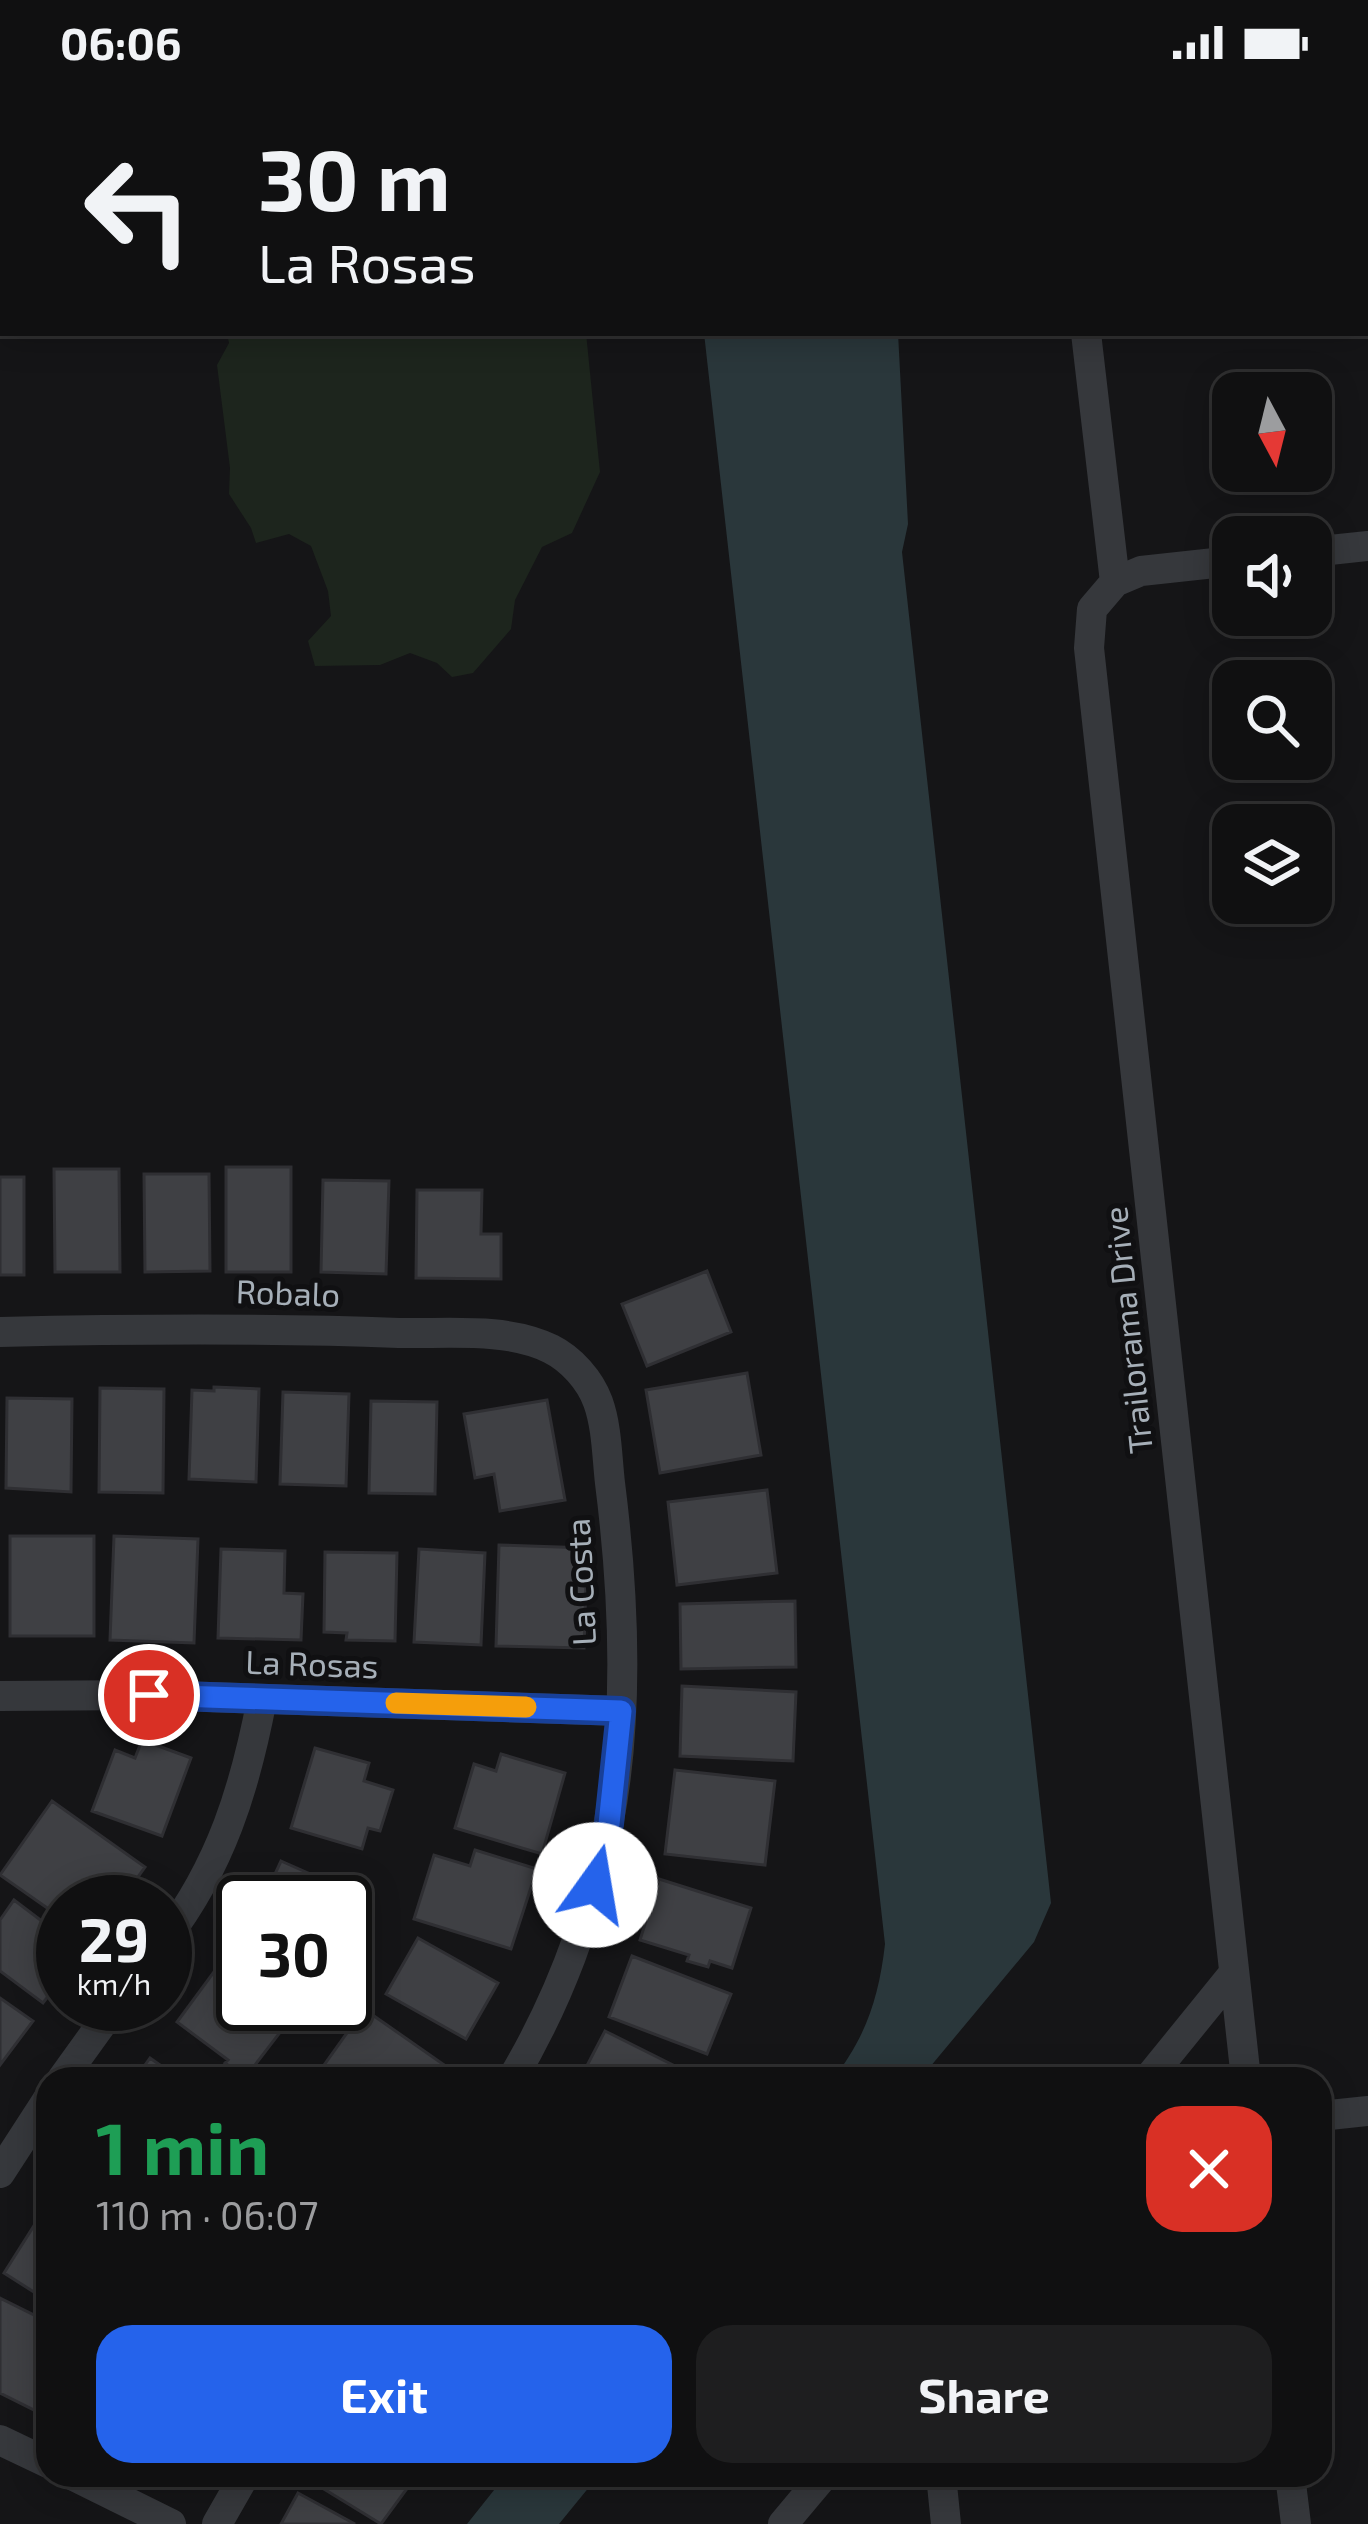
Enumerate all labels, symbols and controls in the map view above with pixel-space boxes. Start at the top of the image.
text: 06:06 [60,15,181,69]
text: 30 m [258,127,451,228]
icon: left [60,132,216,288]
text: La Rosas [258,229,476,294]
north arrow [1212,372,1332,492]
map controls [1212,372,1332,924]
button: sound [1212,516,1332,636]
button: search [1212,660,1332,780]
button: layers [1212,804,1332,924]
street label: Trailorama Drive [1094,1205,1160,1456]
street label: Robalo [235,1270,341,1314]
street label: La Costa [557,1517,603,1647]
street label: La Rosas [245,1641,379,1685]
pin [98,1644,200,1746]
icon: arrive [116,1662,182,1728]
position arrow [532,1822,658,1948]
speed limit sign: 30 [216,1875,372,2031]
text: 29 [79,1902,149,1974]
text: km/h [77,1965,151,2001]
text: 1 min [96,2103,269,2189]
button: close [1146,2106,1272,2232]
text: 110 m · 06:07 [96,2191,319,2238]
button: Exit [96,2325,672,2463]
button: Share [696,2325,1272,2463]

